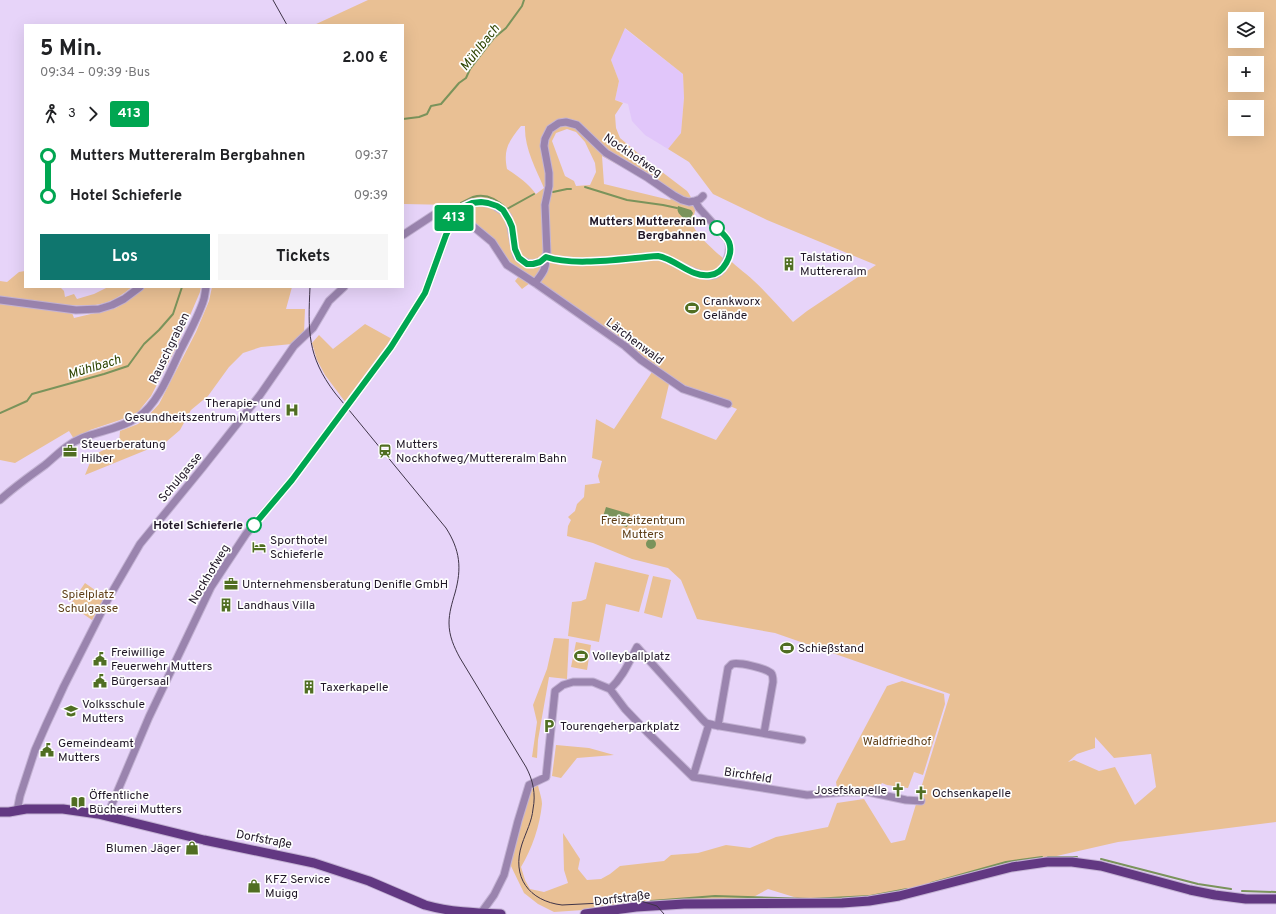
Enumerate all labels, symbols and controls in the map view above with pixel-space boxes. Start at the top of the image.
map controls [1228,12,1264,136]
button: layers [1228,12,1264,48]
water label: Mühlbach [457,22,504,75]
text: 5 Min. [40,36,102,63]
text: 2.00 € [342,49,388,68]
button: + [1228,56,1264,92]
text: 09:34 – 09:39 · Bus [40,65,150,81]
button: − [1228,100,1264,136]
icon: walk [40,103,62,125]
icon: forward [82,103,104,125]
text: 413 [118,105,141,122]
text: 3 [68,106,76,122]
street label: Nockhofweg [600,130,665,181]
text: Mutters Muttereralm Bergbahnen [70,147,305,166]
text: 09:37 [354,148,388,164]
text: Hotel Schieferle [70,187,182,206]
text: 09:39 [354,188,388,204]
line badge: 413 [431,205,477,231]
text: 413 [443,209,466,226]
place label: Mutters Muttereralm Bergbahnen [589,214,706,244]
marker: Mutters Muttereralm Bergbahnen [709,220,725,236]
button: Los [40,234,210,280]
button: Tickets [218,234,388,280]
place label: Talstation Muttereralm [800,250,867,280]
building icon: Talstation Muttereralm [781,256,797,272]
place label: Crankworx Gelände [703,294,760,324]
sports icon: Crankworx Gelände [684,300,700,316]
street label: Rauschgraben [146,310,194,387]
street label: Lärchenwald [602,315,666,369]
water label: Mühlbach [66,352,123,384]
place label: Therapie- und Gesundheitszentrum Mutters [125,396,281,426]
hospital icon: Therapie- und Gesundheitszentrum Mutters [284,402,300,418]
place label: Steuerberatung Hilber [81,437,166,467]
place label: Mutters Nockhofweg/Muttereralm Bahn [396,437,567,467]
office icon: Steuerberatung Hilber [62,443,78,459]
station icon: Mutters Nockhofweg/Muttereralm Bahn [377,443,393,459]
street label: Schulgasse [155,449,206,506]
park label: Freizeitzentrum Mutters [601,513,685,543]
marker: Hotel Schieferle [246,517,262,533]
place label: Hotel Schieferle [153,518,243,534]
place label: Sporthotel Schieferle [270,533,327,563]
hotel icon: Sporthotel Schieferle [251,539,267,555]
street label: Nockhofweg [186,541,234,608]
office icon: Unternehmensberatung Denifle GmbH [223,576,239,592]
place label: Unternehmensberatung Denifle GmbH [242,577,448,593]
park label: Spielplatz Schulgasse [58,587,118,617]
building icon: Landhaus Villa [218,597,234,613]
place label: Landhaus Villa [237,598,315,614]
sports icon: Schießstand [779,640,795,656]
place label: Schießstand [798,641,864,657]
place label: Freiwillige Feuerwehr Mutters [111,645,212,675]
sports icon: Volleyballplatz [573,648,589,664]
place label: Volleyballplatz [592,649,670,665]
public building icon: Freiwillige Feuerwehr Mutters [92,651,108,667]
public building icon: Bürgersaal [92,673,108,689]
place label: Bürgersaal [111,674,169,690]
building icon: Taxerkapelle [301,679,317,695]
place label: Taxerkapelle [320,680,388,696]
place label: Volksschule Mutters [82,697,145,727]
school or university icon: Volksschule Mutters [63,703,79,719]
parking icon: Tourengeherparkplatz [541,718,557,734]
place label: Tourengeherparkplatz [560,719,680,735]
park label: Waldfriedhof [863,734,931,750]
place label: Gemeindeamt Mutters [58,736,134,766]
public building icon: Gemeindeamt Mutters [39,742,55,758]
street label: Birchfeld [723,764,773,788]
church icon: Josefskapelle [890,782,906,798]
place label: Josefskapelle [814,783,887,799]
church icon: Ochsenkapelle [913,785,929,801]
place label: Ochsenkapelle [932,786,1011,802]
place label: Öffentliche Bücherei Mutters [89,788,182,818]
library icon: Öffentliche Bücherei Mutters [70,794,86,810]
street label: Dorfstraße [235,827,293,853]
shop icon: Blumen Jäger [184,840,200,856]
place label: Blumen Jäger [106,841,181,857]
place label: KFZ Service Muigg [265,872,330,902]
shop icon: KFZ Service Muigg [246,878,262,894]
street label: Dorfstraße [593,888,651,910]

